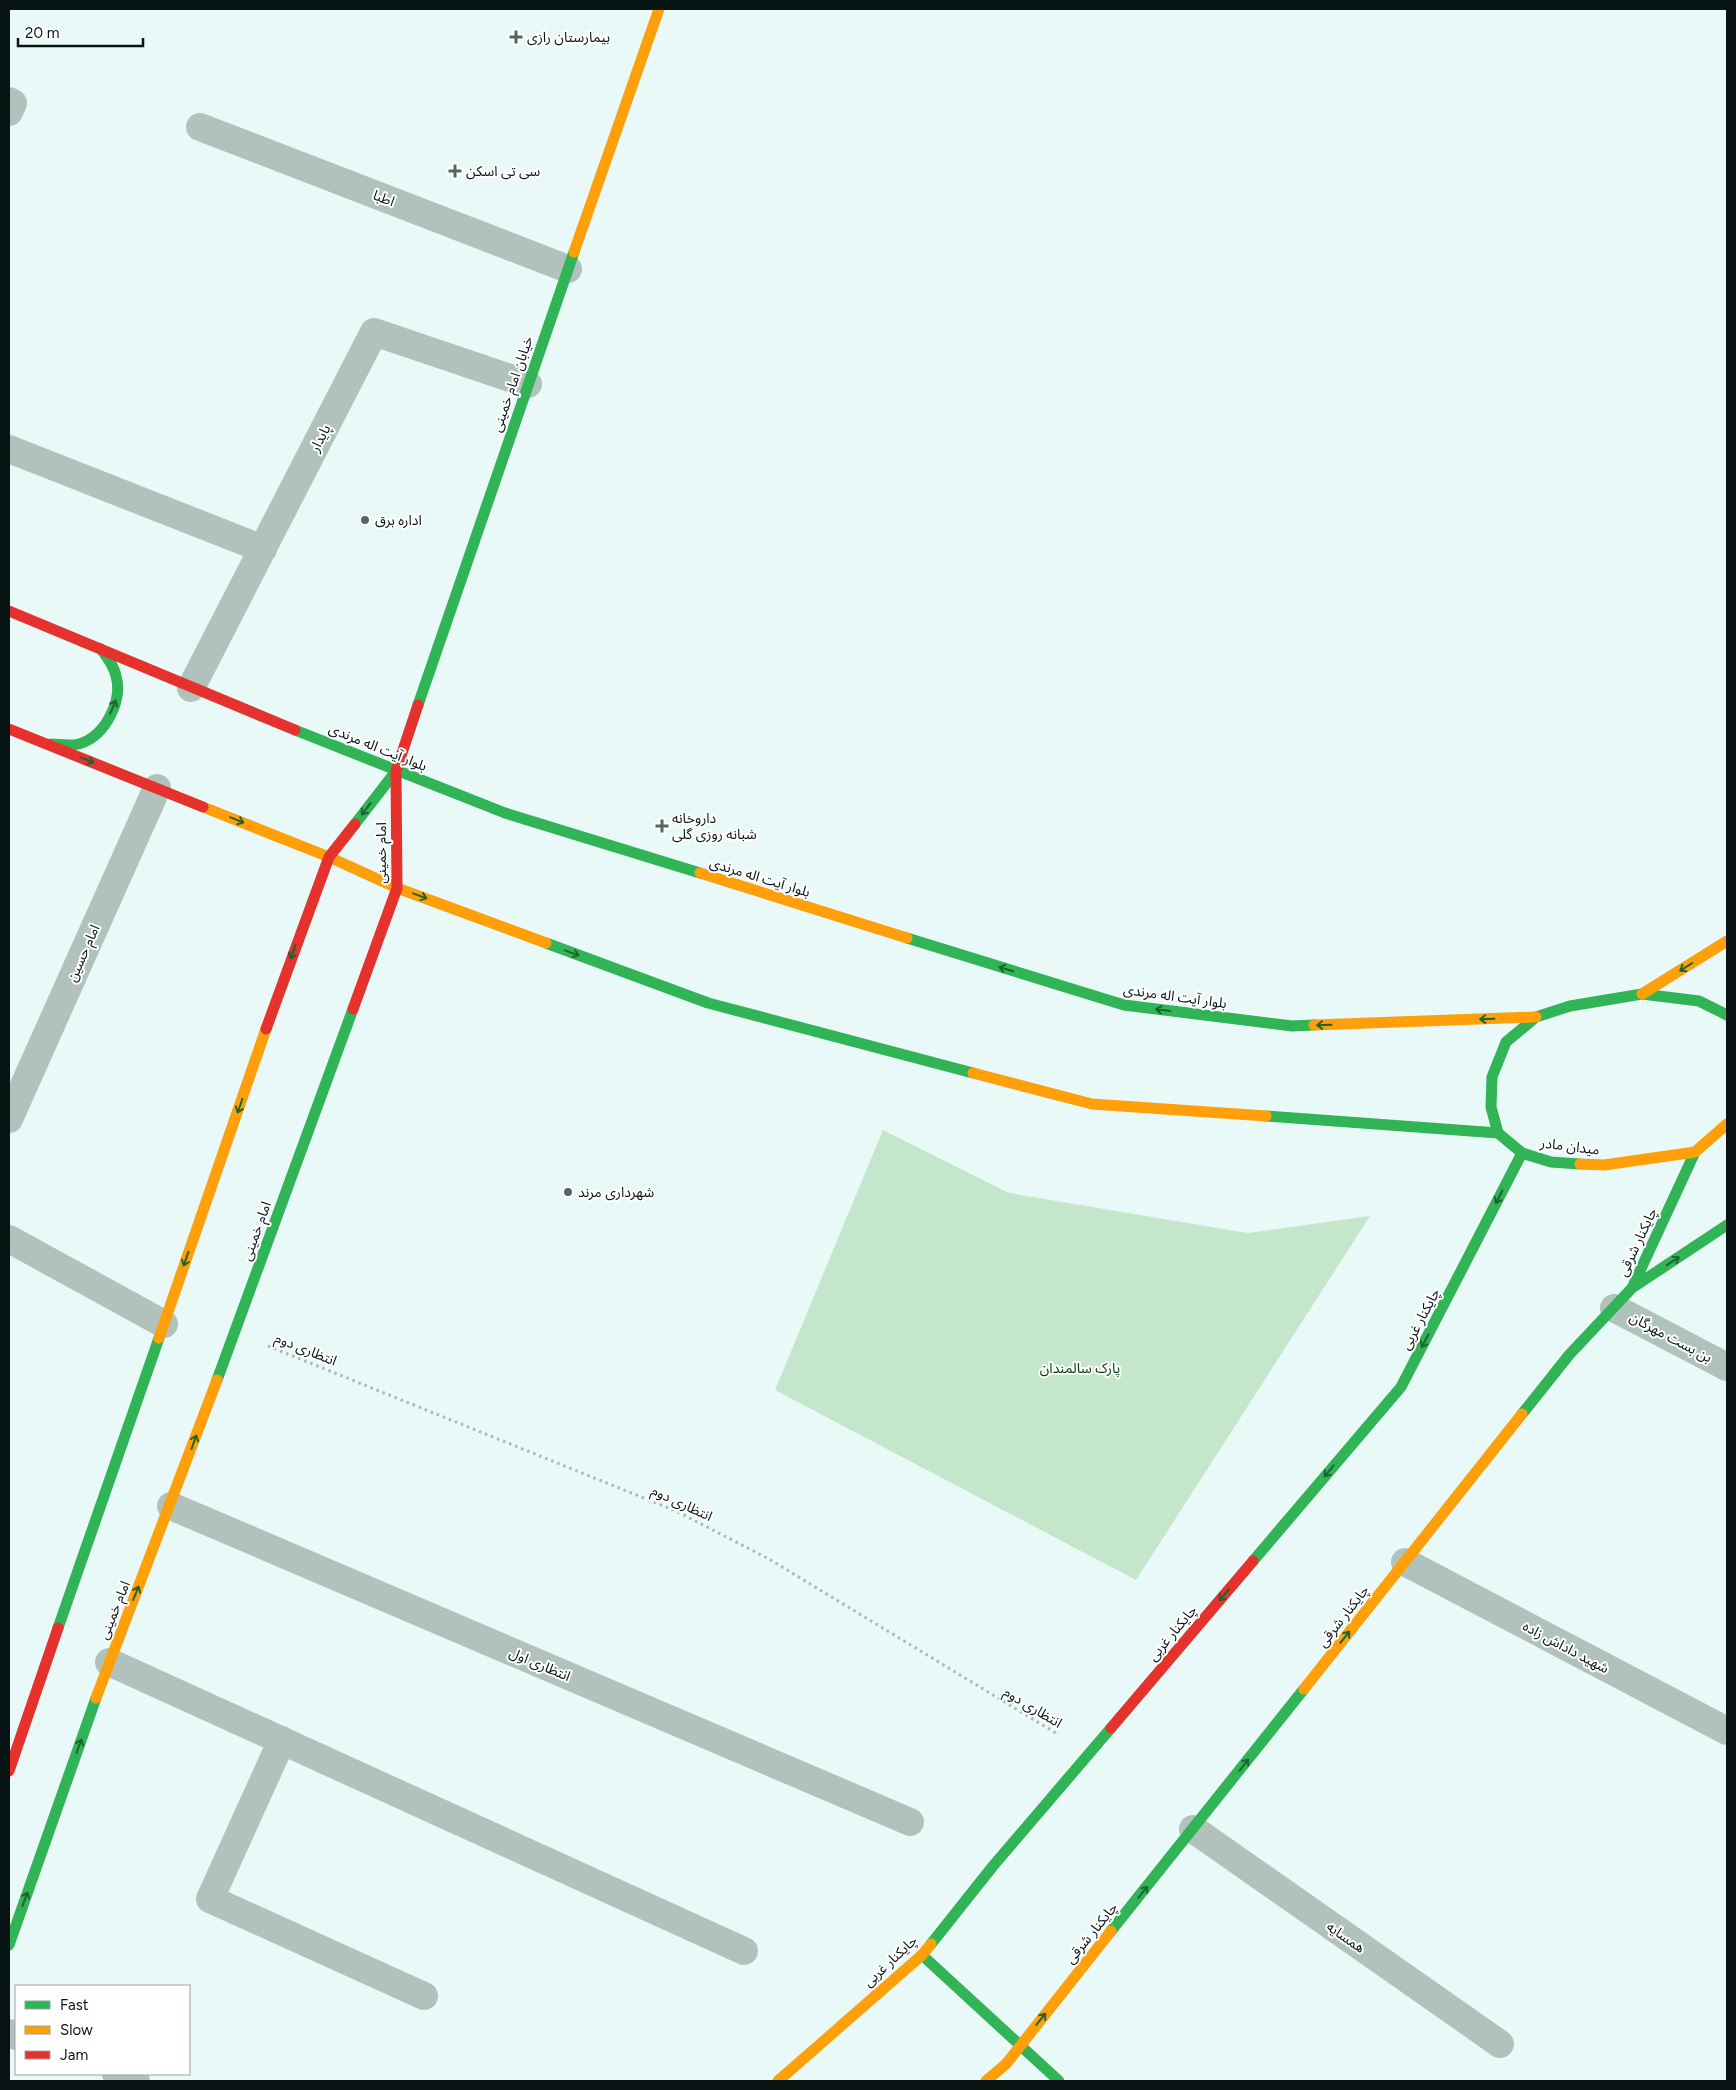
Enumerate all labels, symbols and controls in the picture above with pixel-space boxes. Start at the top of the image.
scale bar [18,15,142,47]
text: 20 m [25,24,59,42]
place label: بیمارستان رازی [527,29,610,46]
marker: بیمارستان رازی [509,30,523,44]
place label: سی تی اسکن [466,163,540,180]
marker: سی تی اسکن [448,164,462,178]
street label: اطبا [371,187,397,210]
street label: خیابان امام خمینی [488,334,539,435]
street label: پایدار [306,422,335,456]
place label: اداره برق [375,512,422,529]
marker: اداره برق [359,514,371,526]
one-way arrow [108,700,118,715]
street label: بلوار آیت اله مرندی [326,720,430,775]
one-way arrow [78,756,94,765]
one-way arrow [361,802,372,815]
place label: داروخانه شبانه روزی گلی [672,810,757,843]
one-way arrow [229,816,244,826]
marker: داروخانه شبانه روزی گلی [656,820,668,832]
street label: امام خمینی [373,822,392,884]
street label: بلوار آیت اله مرندی [707,854,812,901]
one-way arrow [411,892,427,901]
street label: امام حسین [63,922,105,985]
one-way arrow [288,944,297,960]
one-way arrow [564,949,579,958]
one-way arrow [1679,962,1693,972]
one-way arrow [999,963,1015,973]
street label: بلوار آیت اله مرندی [1122,981,1228,1012]
one-way arrow [1155,1005,1171,1015]
one-way arrow [1479,1014,1496,1024]
one-way arrow [1317,1020,1333,1030]
one-way arrow [234,1097,244,1113]
street label: میدان مادر [1538,1134,1601,1159]
place label: شهرداری مرند [578,1184,654,1201]
marker: شهرداری مرند [562,1186,574,1198]
one-way arrow [1494,1189,1503,1204]
street label: امام خمینی [238,1199,277,1264]
street label: چایکنار شرقی [1614,1205,1662,1280]
one-way arrow [181,1251,190,1267]
one-way arrow [1666,1256,1680,1266]
street label: چایکنار غربی [1397,1286,1445,1353]
street label: بن بست مهرگان [1627,1309,1715,1366]
street label: انتظاری دوم [272,1329,339,1371]
one-way arrow [1420,1333,1429,1348]
park label: پارک سالمندان [1040,1360,1120,1378]
one-way arrow [190,1435,199,1450]
one-way arrow [1324,1465,1335,1478]
street label: انتظاری دوم [648,1482,715,1527]
street label: امام خمینی [95,1578,136,1643]
street label: چایکنار شرقی [1314,1582,1374,1651]
one-way arrow [132,1586,141,1602]
one-way arrow [1219,1589,1230,1602]
street label: چایکنار غربی [1144,1602,1201,1665]
street label: شهید داداش زاده [1520,1618,1612,1677]
one-way arrow [1339,1631,1350,1644]
street label: انتظاری اول [507,1644,573,1685]
street label: انتظاری دوم [999,1683,1065,1733]
one-way arrow [75,1738,84,1754]
one-way arrow [1238,1758,1249,1771]
one-way arrow [1137,1886,1148,1899]
one-way arrow [21,1892,30,1907]
street label: چایکنار شرقی [1062,1899,1122,1968]
street label: همسایه [1323,1918,1368,1957]
street label: چایکنار غربی [860,1932,921,1991]
legend [15,1985,190,2075]
text: Fast [60,1996,89,2014]
one-way arrow [1036,2013,1047,2026]
text: Slow [60,2021,93,2039]
text: Jam [60,2046,88,2064]

